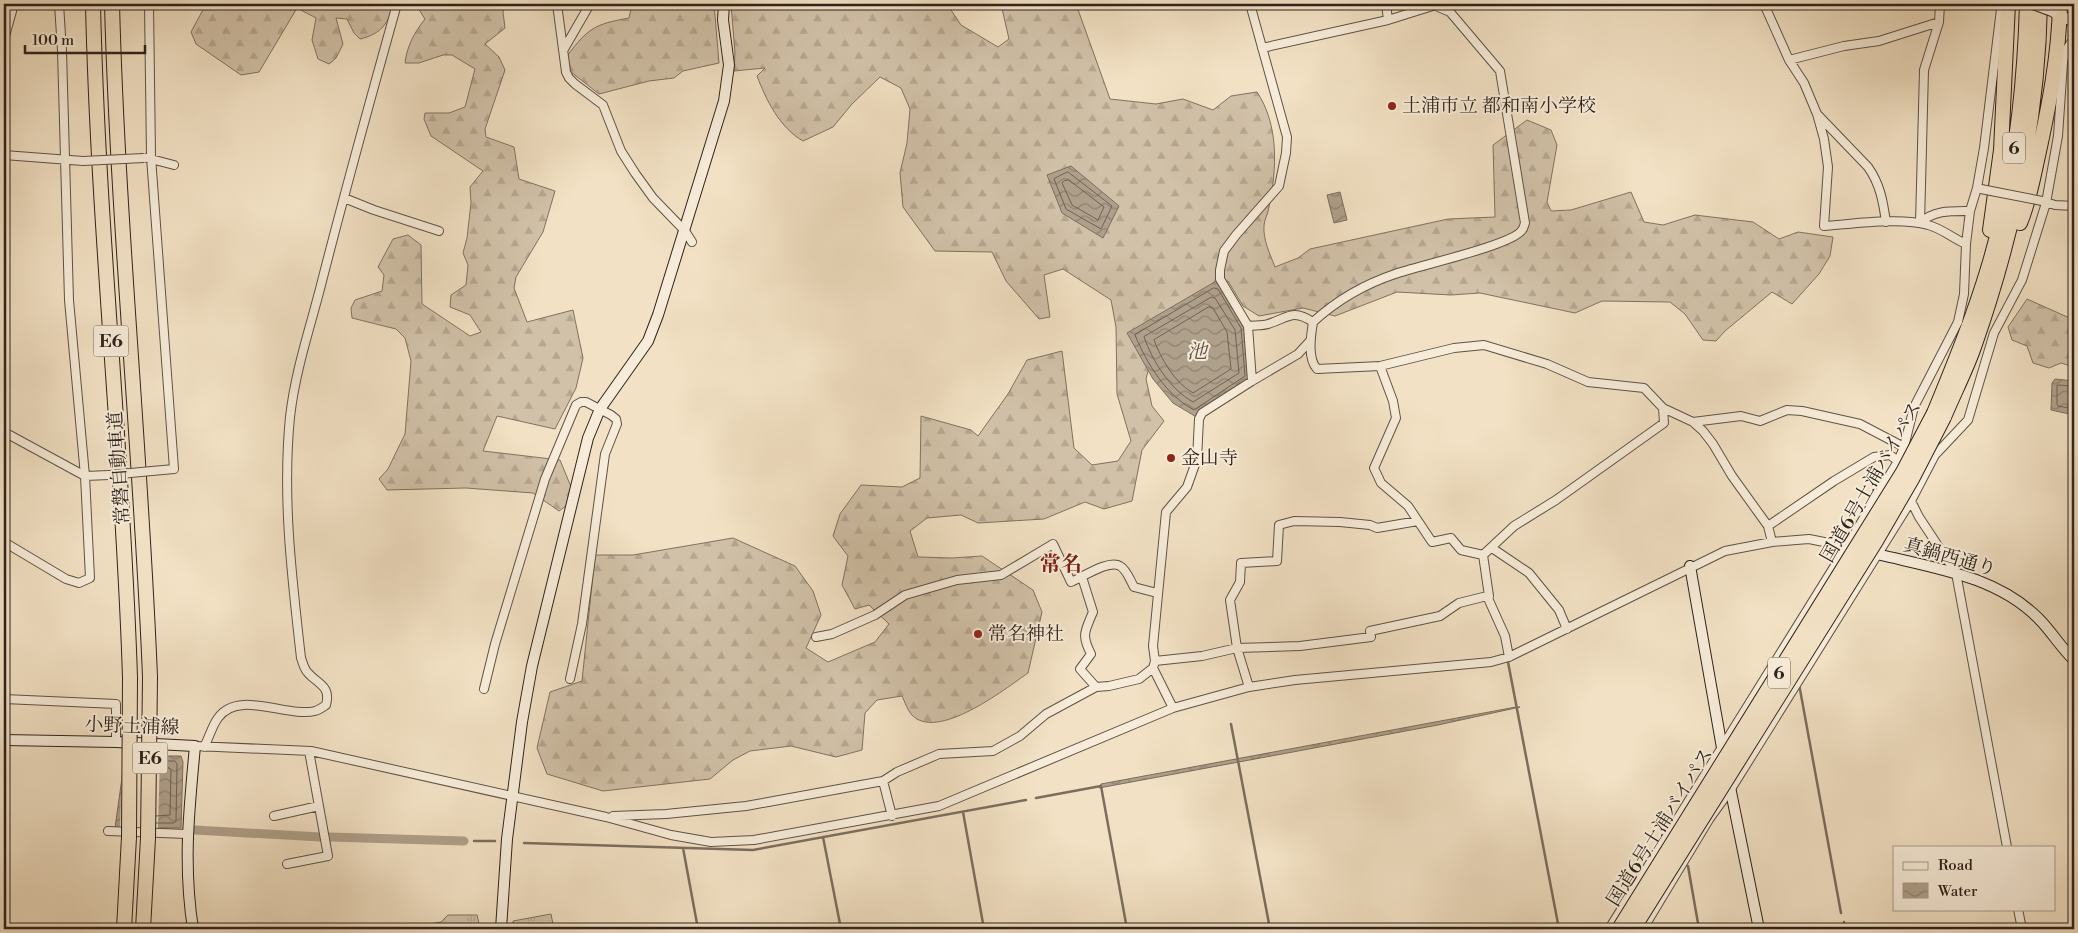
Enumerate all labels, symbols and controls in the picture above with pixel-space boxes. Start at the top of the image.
scale bar [25,22,145,54]
text: 100 m [32,31,74,50]
place label: 土浦市立 都和南小学校 [1402,94,1596,118]
marker: 土浦市立 都和南小学校 [1386,100,1398,112]
road number: 6 [2003,132,2025,164]
road number: E6 [94,326,128,356]
water label: 池 [1187,340,1209,365]
street label: 国道6号土浦バイパス [1815,397,1927,567]
street label: 常磐自動車道 [103,410,135,526]
place label: 金山寺 [1181,446,1238,470]
marker: 金山寺 [1165,452,1177,464]
street label: 真鍋西通り [1901,532,1999,582]
district label: 常名 [1040,552,1082,578]
place label: 常名神社 [988,622,1064,646]
marker: 常名神社 [972,628,984,640]
road number: 6 [1768,658,1790,688]
street label: 小野土浦線 [84,712,180,740]
road number: E6 [132,742,168,774]
street label: 国道6号土浦バイパス [1602,743,1718,911]
legend [1893,846,2056,910]
text: Road [1938,856,1973,875]
text: Water [1937,882,1978,901]

